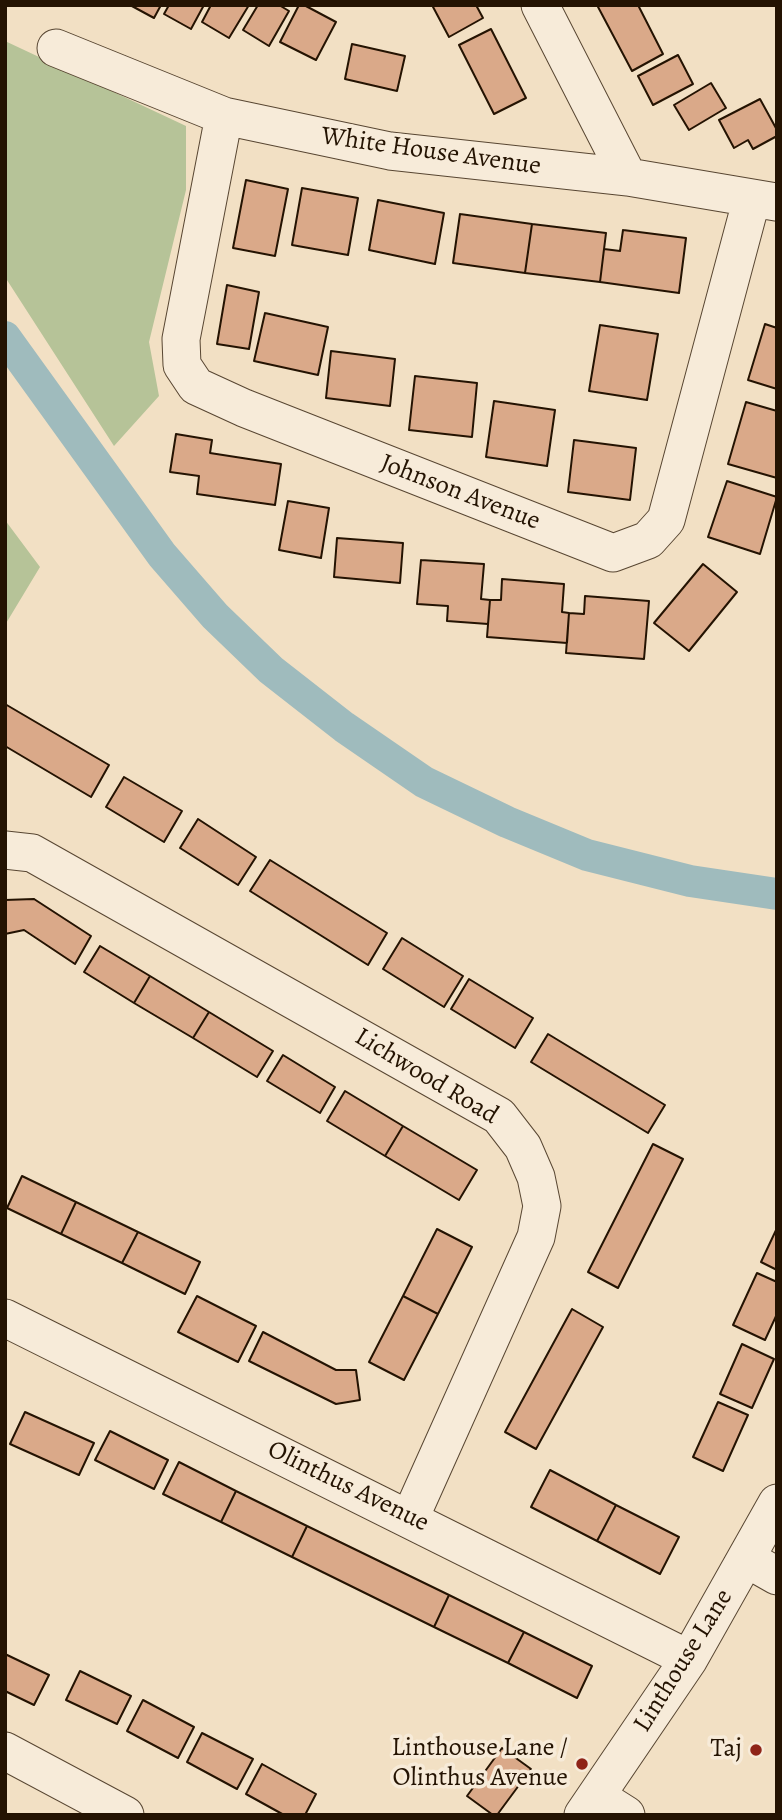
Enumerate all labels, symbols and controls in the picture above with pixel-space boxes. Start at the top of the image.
street label: White House Avenue [319,121,543,183]
street label: Johnson Avenue [376,448,544,538]
street label: Lichwood Road [349,1022,503,1132]
street label: Olinthus Avenue [262,1435,434,1539]
street label: Linthouse Lane [628,1584,740,1738]
place label: Linthouse Lane / Olinthus Avenue [392,1733,568,1795]
place label: Taj [710,1734,742,1766]
marker: Taj [748,1742,764,1758]
marker: Linthouse Lane / Olinthus Avenue [574,1756,590,1772]

